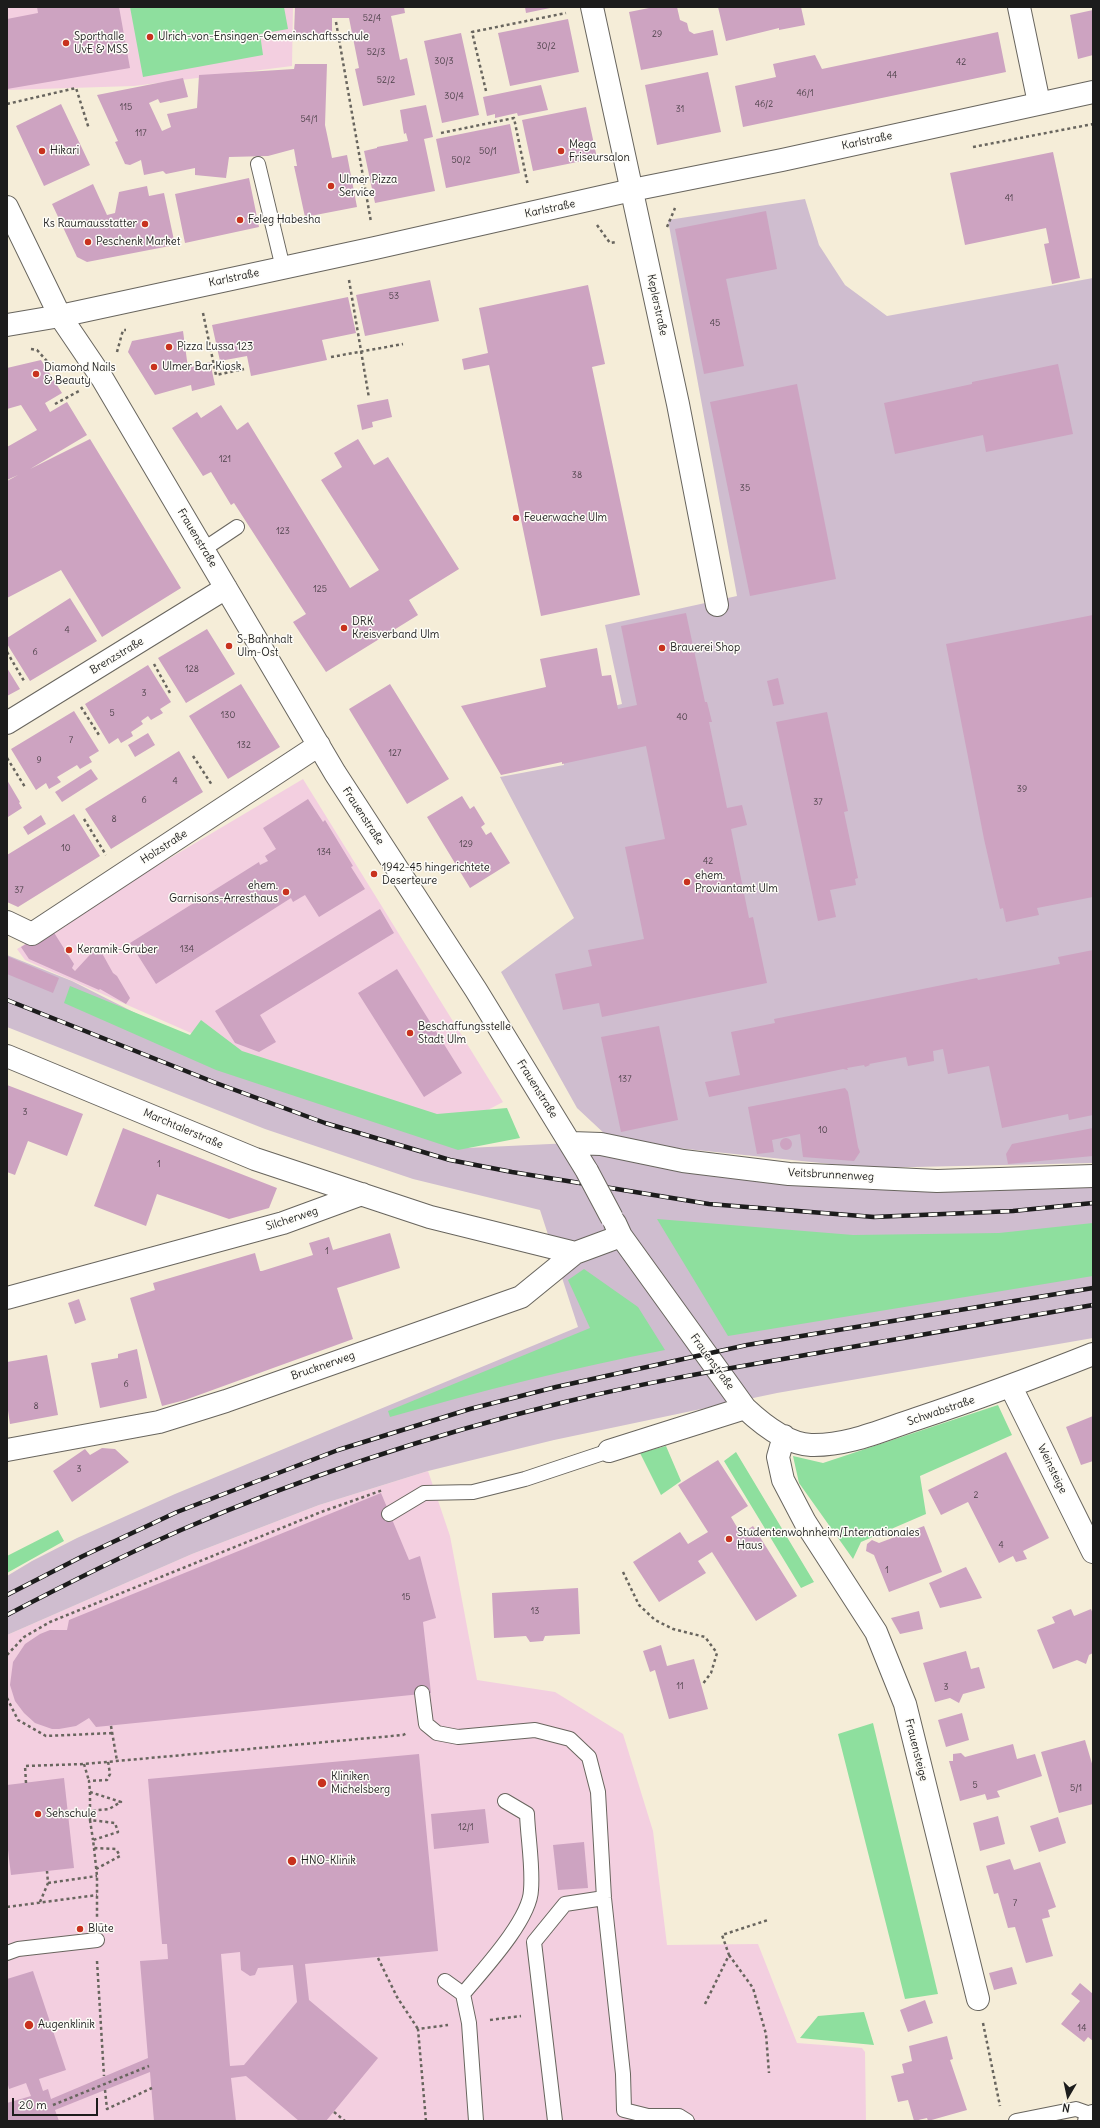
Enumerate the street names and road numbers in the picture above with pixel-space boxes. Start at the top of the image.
street label: Karlstraße [841,129,893,153]
street label: Karlstraße [524,197,576,221]
street label: Karlstraße [208,266,260,290]
street label: Keplerstraße [644,273,670,337]
street label: Frauenstraße [174,506,220,570]
street label: Brenzstraße [88,635,146,677]
street label: Frauenstraße [339,785,387,847]
street label: Holzstraße [138,827,190,867]
street label: Frauenstraße [514,1057,560,1121]
street label: Marchtalerstraße [141,1106,225,1152]
street label: Veitsbrunnenweg [788,1166,874,1184]
street label: Silcherweg [264,1204,320,1234]
street label: Frauenstraße [687,1331,737,1393]
street label: Brucknerweg [289,1349,357,1383]
street label: Schwabstraße [906,1393,976,1429]
street label: Weinsteige [1034,1442,1070,1496]
street label: Frauensteige [902,1717,930,1783]

